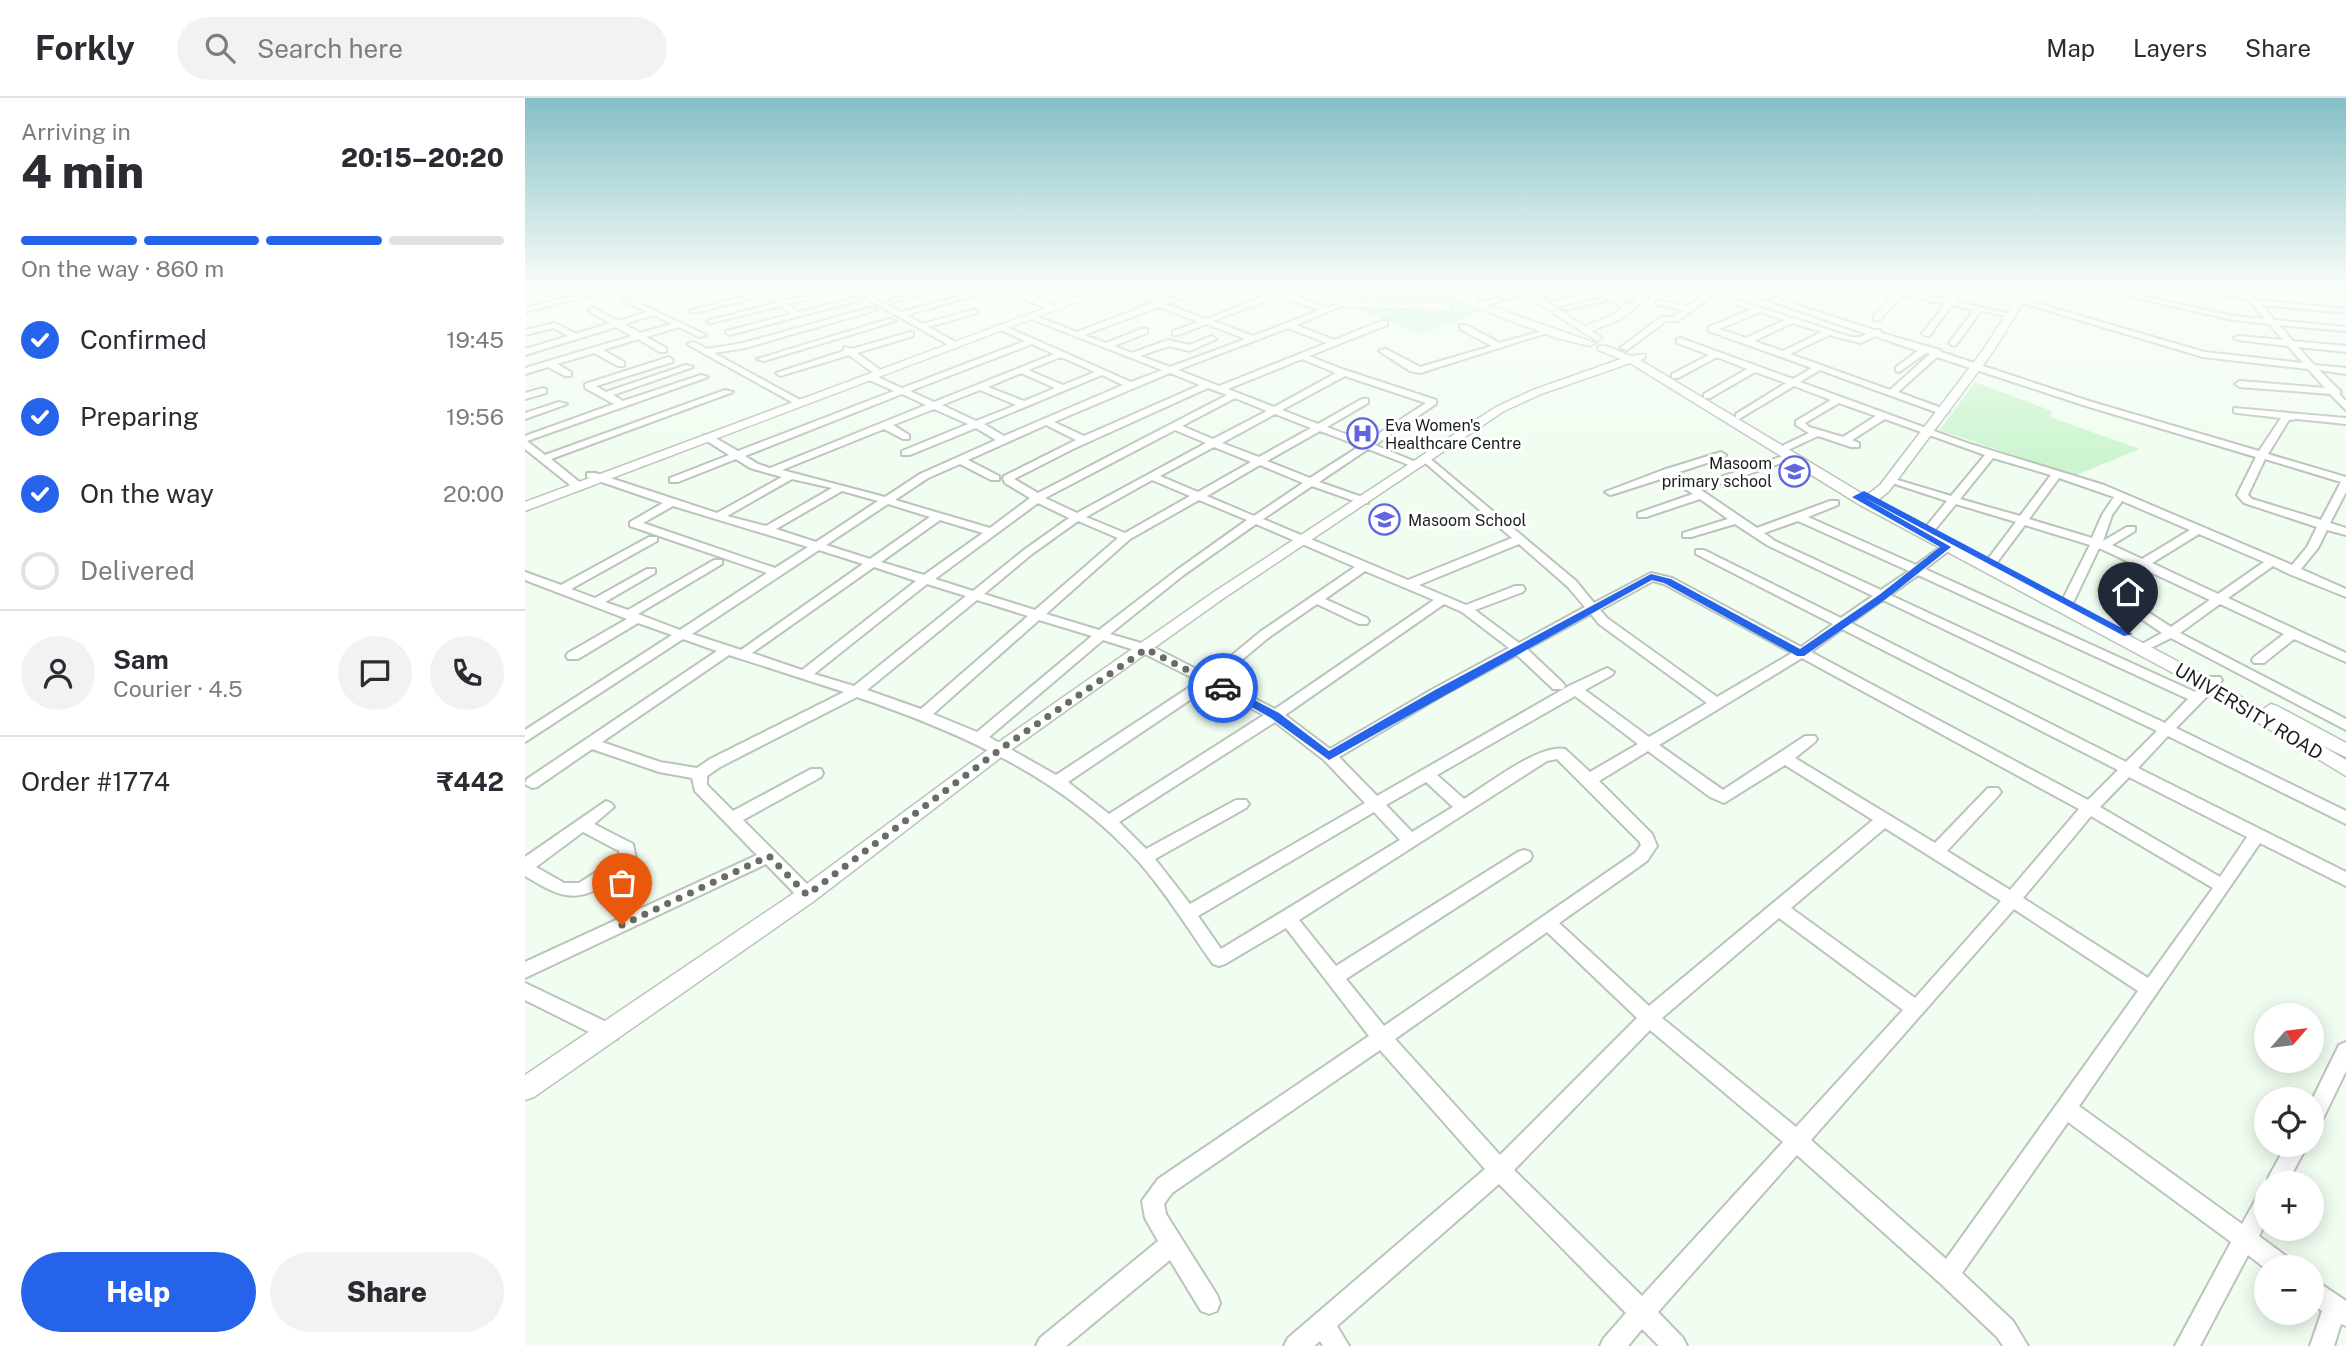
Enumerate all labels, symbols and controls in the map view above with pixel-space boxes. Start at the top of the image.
search box [177,17,667,80]
text: Forkly [35,29,135,67]
icon: search [201,29,239,67]
text: Search here [257,33,403,64]
text: Map [2046,34,2095,62]
text: Layers [2133,34,2207,62]
text: Share [2245,34,2311,62]
text: Arriving in [21,118,131,145]
text: 20:15–20:20 [341,142,504,173]
text: 4 min [21,144,144,198]
text: On the way · 860 m [21,255,224,282]
icon: check [21,321,59,359]
text: Confirmed [80,324,207,355]
text: 19:45 [446,326,504,353]
icon: check [21,398,59,436]
text: Preparing [80,401,199,432]
text: 19:56 [446,403,504,430]
place label: Eva Women's Healthcare Centre [1385,416,1521,453]
hospital icon: Eva Women's Healthcare Centre [1345,417,1379,451]
place label: Masoom primary school [1662,454,1772,491]
school or university icon: Masoom primary school [1778,455,1812,489]
icon: check [21,475,59,513]
text: On the way [80,478,214,509]
text: 20:00 [443,480,504,507]
school or university icon: Masoom School [1368,503,1402,537]
place label: Masoom School [1408,511,1526,530]
text: Delivered [80,555,195,586]
pin [2098,562,2158,634]
icon: home [2109,573,2147,611]
button: person [21,636,95,710]
button: chat [338,636,412,710]
button: phone [430,636,504,710]
text: Sam [113,644,169,675]
courier [1188,653,1258,723]
street label: UNIVERSITY ROAD [2171,658,2327,764]
icon: car [1204,669,1242,707]
text: Courier · 4.5 [113,675,243,702]
text: Order #1774 [21,766,170,797]
text: ₹442 [437,766,504,797]
pin [592,853,652,925]
icon: bag [603,864,641,902]
north arrow [2254,1003,2324,1073]
map controls [2254,1003,2324,1325]
button: locate [2254,1087,2324,1157]
button: + [2254,1171,2324,1241]
button: Help [21,1252,256,1332]
button: Share [270,1252,504,1332]
button: − [2254,1255,2324,1325]

